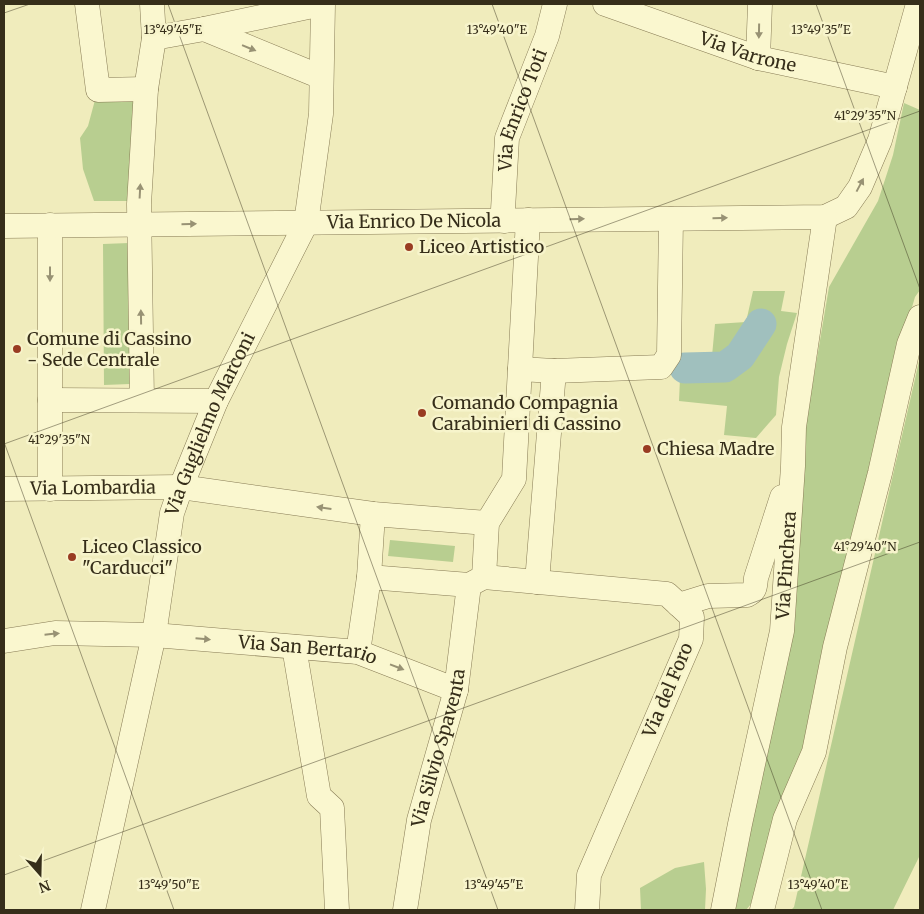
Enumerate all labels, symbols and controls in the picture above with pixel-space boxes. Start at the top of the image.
text: 13°49'45"E [144,22,203,37]
text: 13°49'40"E [467,22,528,37]
text: 13°49'35"E [791,22,851,37]
one-way arrow [755,23,763,39]
street label: Via Varrone [696,26,798,77]
one-way arrow [242,44,256,52]
street label: Via Enrico Toti [493,45,552,173]
text: 41°29'35"N [834,108,897,123]
one-way arrow [855,179,864,192]
one-way arrow [137,183,145,199]
street label: Via Enrico De Nicola [326,209,502,233]
one-way arrow [712,214,728,222]
one-way arrow [569,215,585,223]
one-way arrow [181,220,197,228]
place label: Liceo Artistico [419,235,544,258]
marker: Liceo Artistico [403,241,415,253]
one-way arrow [46,266,54,282]
one-way arrow [137,308,145,324]
place label: Comune di Cassino - Sede Centrale [27,327,192,371]
street label: Via Guglielmo Marconi [160,328,260,519]
marker: Comune di Cassino - Sede Centrale [11,343,23,355]
place label: Comando Compagnia Carabinieri di Cassino [432,391,621,435]
marker: Comando Compagnia Carabinieri di Cassino [416,407,428,419]
text: 41°29'35"N [28,432,91,447]
place label: Chiesa Madre [657,437,774,460]
marker: Chiesa Madre [641,443,653,455]
street label: Via Lombardia [29,475,156,500]
one-way arrow [316,503,332,511]
street label: Via Pinchera [771,510,801,621]
place label: Liceo Classico "Carducci" [82,535,202,579]
text: 41°29'40"N [834,539,897,554]
marker: Liceo Classico "Carducci" [66,551,78,563]
one-way arrow [44,630,60,638]
street label: Via San Bertario [236,630,381,669]
one-way arrow [195,635,211,643]
street label: Via del Foro [637,639,698,742]
one-way arrow [390,663,405,671]
street label: Via Silvio Spaventa [406,667,470,829]
north arrow [15,849,65,899]
text: N [36,876,53,897]
text: 13°49'50"E [139,877,200,892]
text: 13°49'45"E [465,877,524,892]
text: 13°49'40"E [788,877,849,892]

